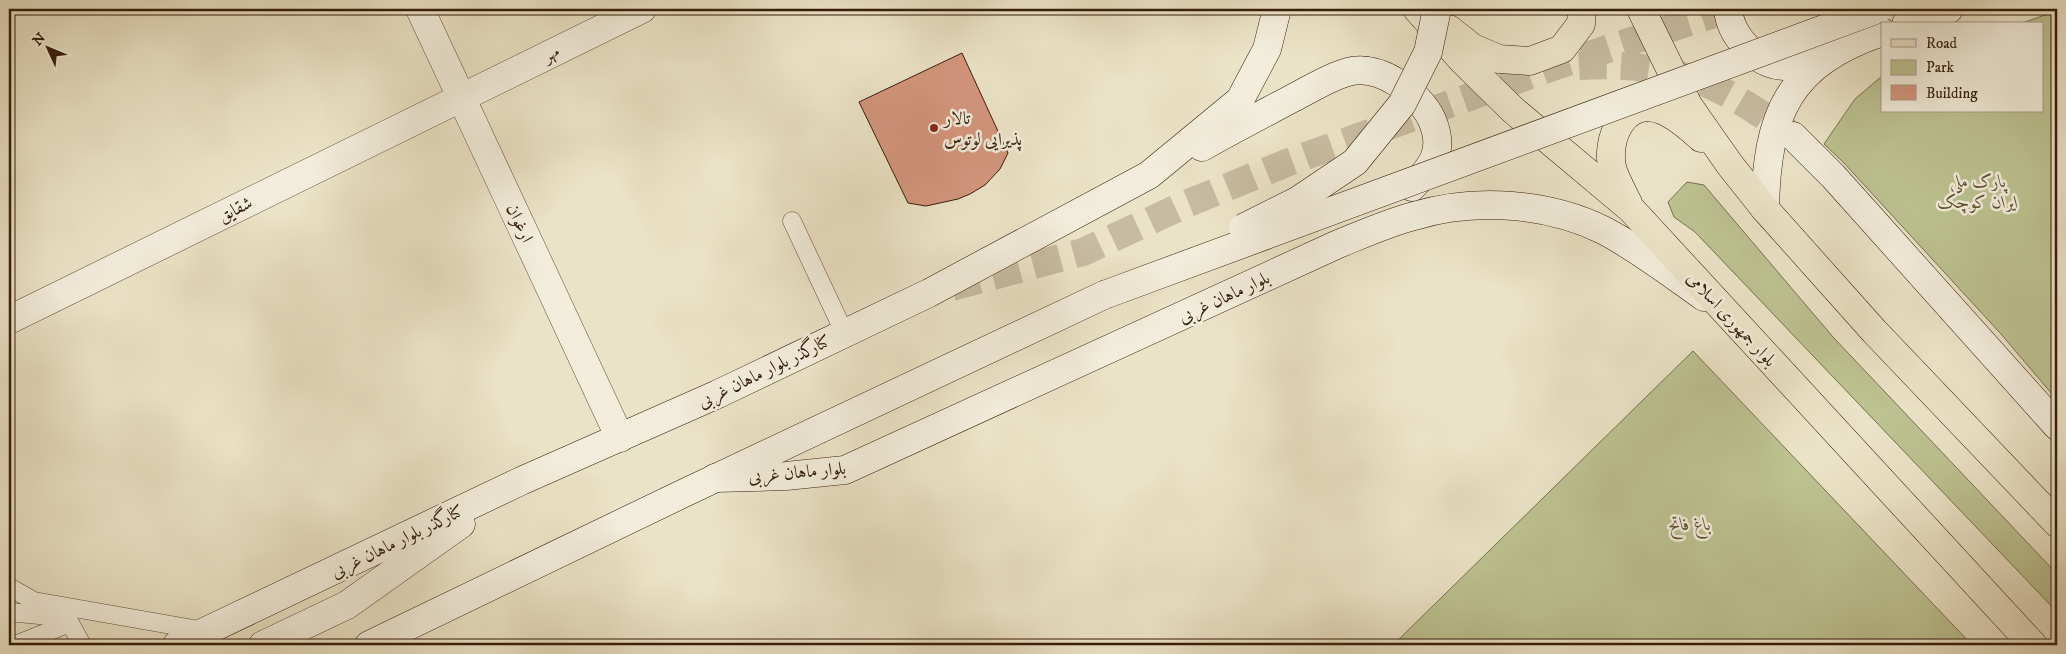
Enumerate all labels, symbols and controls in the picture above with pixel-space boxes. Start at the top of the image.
north arrow [22,22,72,72]
legend [1881,22,2044,112]
text: N [29,29,50,50]
text: Road [1926,34,1958,53]
street label: مهر [538,41,563,68]
text: Park [1926,58,1955,77]
text: Building [1926,84,1978,103]
place label: تالار پذیرایی لوتوس [942,108,1022,152]
marker: تالار پذیرایی لوتوس [928,122,940,134]
park label: پارک ملی ایران کوچک [1938,171,2018,214]
street label: شقایق [215,192,256,228]
street label: ارغوان [501,201,538,246]
street label: بلوار ماهان غربی [1175,267,1274,330]
street label: بلوار جمهوری اسلامی [1682,268,1781,372]
street label: کنارگذر بلوار ماهان غربی [693,328,835,414]
street label: بلوار ماهان غربی [747,458,847,489]
street label: کنارگذر بلوار ماهان غربی [326,498,468,584]
park label: باغ فاتح [1669,514,1712,540]

